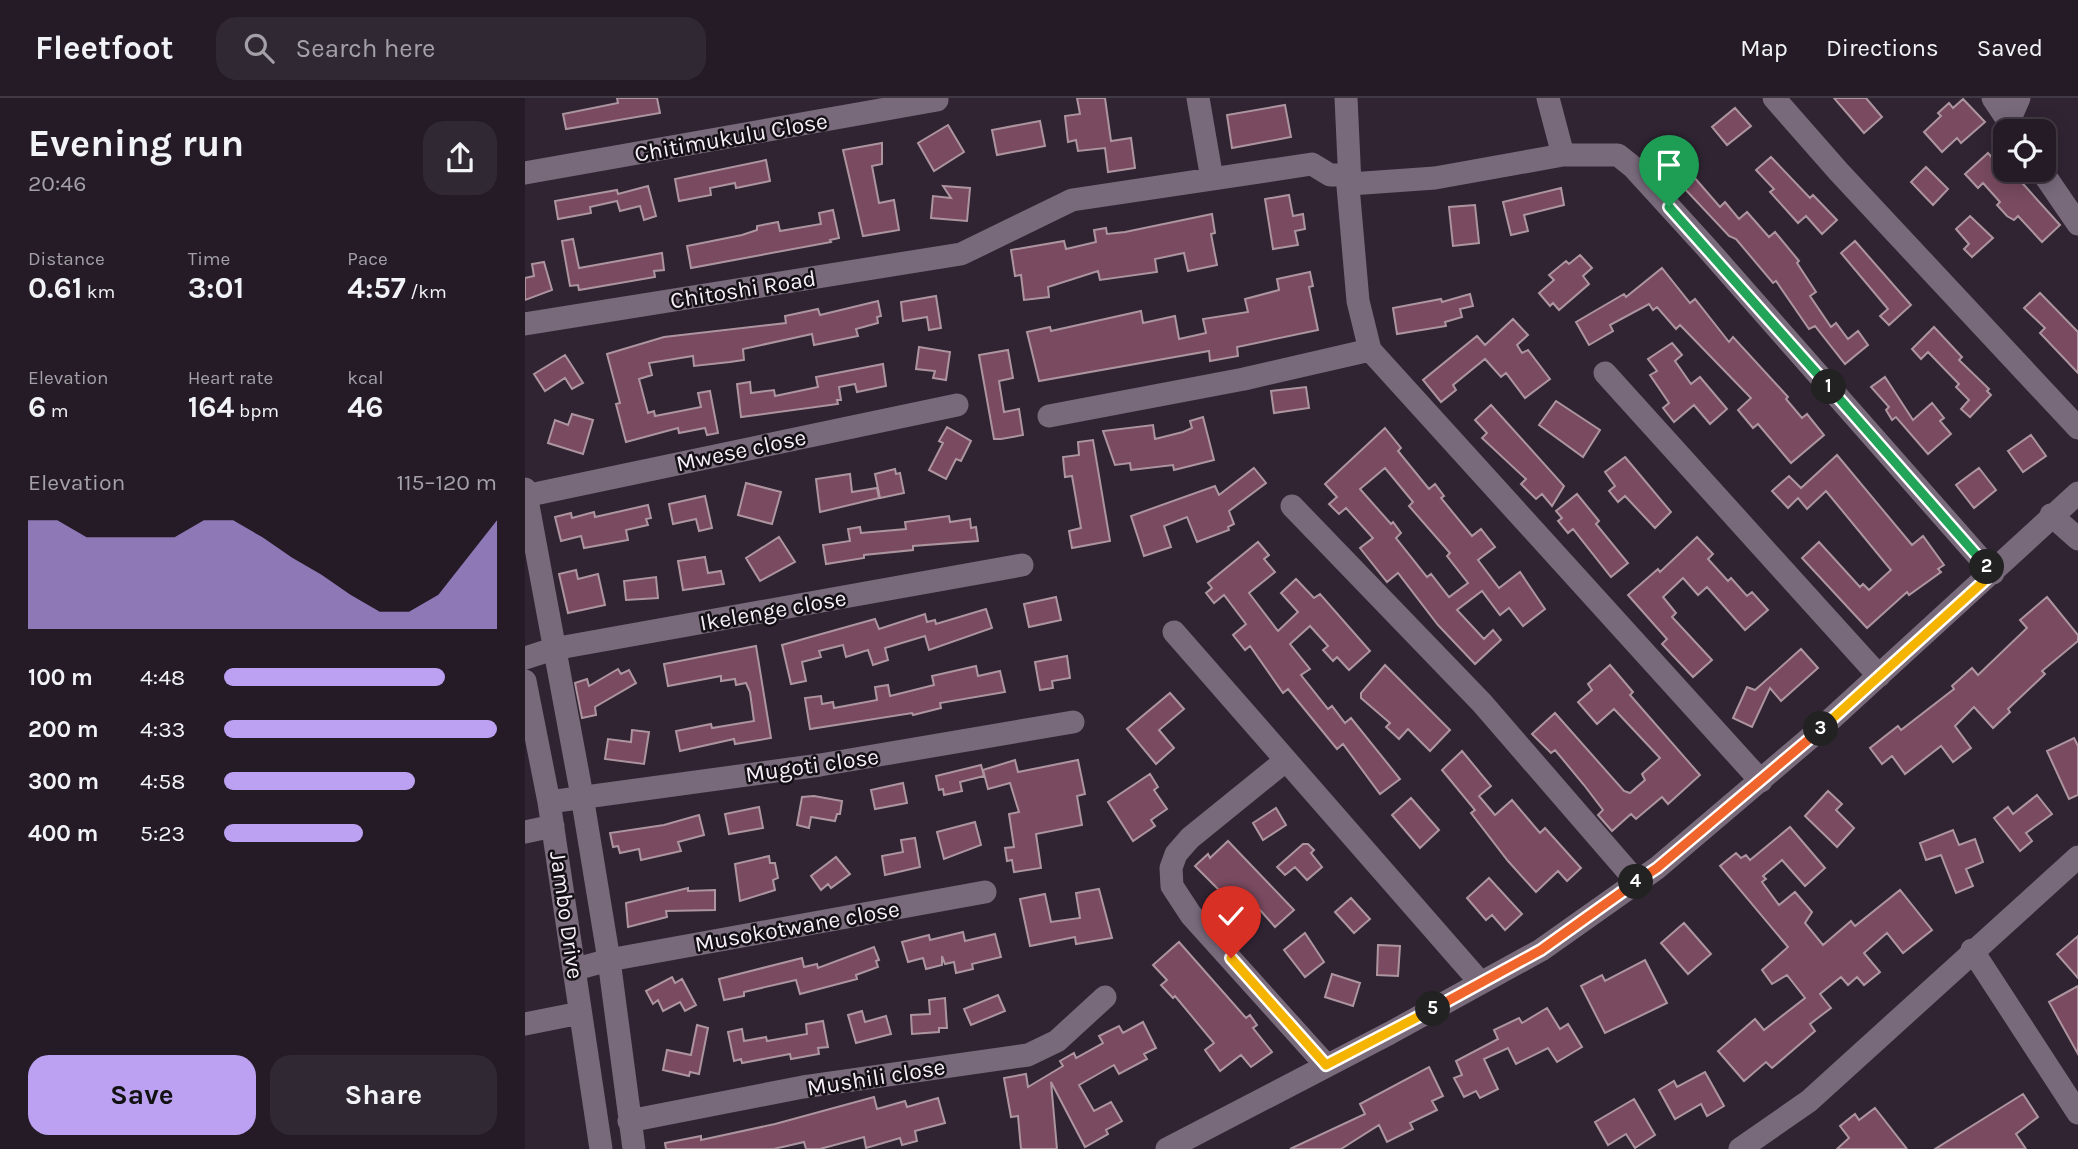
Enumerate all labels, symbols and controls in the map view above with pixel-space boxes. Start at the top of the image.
search box [216,17,706,80]
text: Fleetfoot [35,29,174,67]
icon: search [240,29,278,67]
text: Search here [296,33,435,64]
text: Map [1740,34,1788,62]
text: Directions [1826,34,1939,62]
text: Saved [1977,34,2043,62]
street label: Chitimukulu Close [632,107,830,168]
map controls [1993,119,2056,182]
button: locate [1993,119,2056,182]
text: Evening run [28,121,244,166]
button: share [423,121,497,195]
pin [1639,135,1699,207]
icon: arrive [1650,146,1688,184]
text: 20:46 [28,170,86,197]
text: Distance [28,248,105,270]
text: Time [188,248,230,270]
text: Pace [347,248,388,270]
street label: Chitoshi Road [668,265,818,314]
text: 0.61 [28,270,82,306]
text: 3:01 [188,270,244,306]
text: 4:57 [347,270,406,306]
text: km [82,281,115,303]
text: /km [406,281,447,303]
text: Elevation [28,367,108,389]
text: Heart rate [188,367,273,389]
text: kcal [347,367,384,389]
pin: 1 [1811,370,1847,404]
text: 1 [1825,375,1832,397]
text: 6 [28,389,46,425]
text: 164 [188,389,234,425]
text: 46 [347,389,383,425]
text: m [46,400,69,422]
text: bpm [234,400,279,422]
street label: Mwese close [674,424,809,477]
text: Elevation [28,469,125,496]
text: 115–120 m [396,469,497,496]
pin: 2 [1969,550,2005,584]
text: 2 [1981,555,1992,577]
street label: Ikelenge close [698,584,848,637]
text: 100 m [28,664,93,691]
text: 4:48 [140,664,185,691]
pin: 3 [1803,712,1839,746]
text: 200 m [28,716,99,743]
text: 4:33 [140,716,185,743]
text: 3 [1815,717,1826,739]
street label: Mugoti close [743,743,881,788]
text: 300 m [28,768,99,795]
text: 4:58 [140,768,185,795]
text: 400 m [28,820,98,847]
text: 5:23 [140,820,185,847]
street label: Jambo Drive [544,849,589,981]
pin: 4 [1619,864,1653,900]
text: 4 [1630,870,1641,892]
pin [1201,886,1261,958]
street label: Musokotwane close [693,895,902,958]
icon: check [1212,897,1250,935]
pin: 5 [1415,992,1451,1026]
text: 5 [1427,997,1438,1019]
street label: Mushili close [805,1053,947,1102]
button: Save [28,1055,256,1135]
button: Share [270,1055,497,1135]

